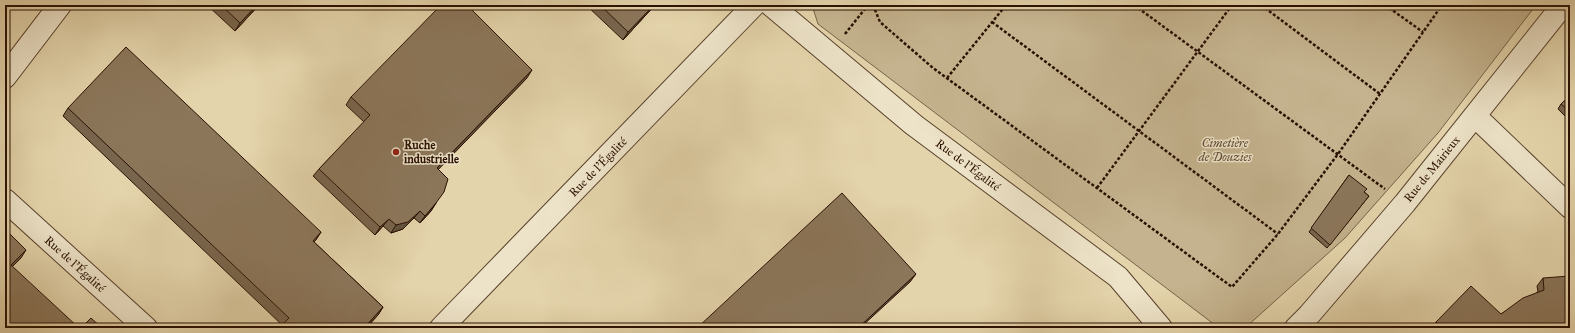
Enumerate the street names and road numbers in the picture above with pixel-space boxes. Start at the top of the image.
street label: Rue de l'Égalité [565,133,631,200]
street label: Rue de Mairieux [1401,133,1463,205]
street label: Rue de l'Égalité [932,135,1004,195]
street label: Rue de l'Égalité [41,231,110,296]

